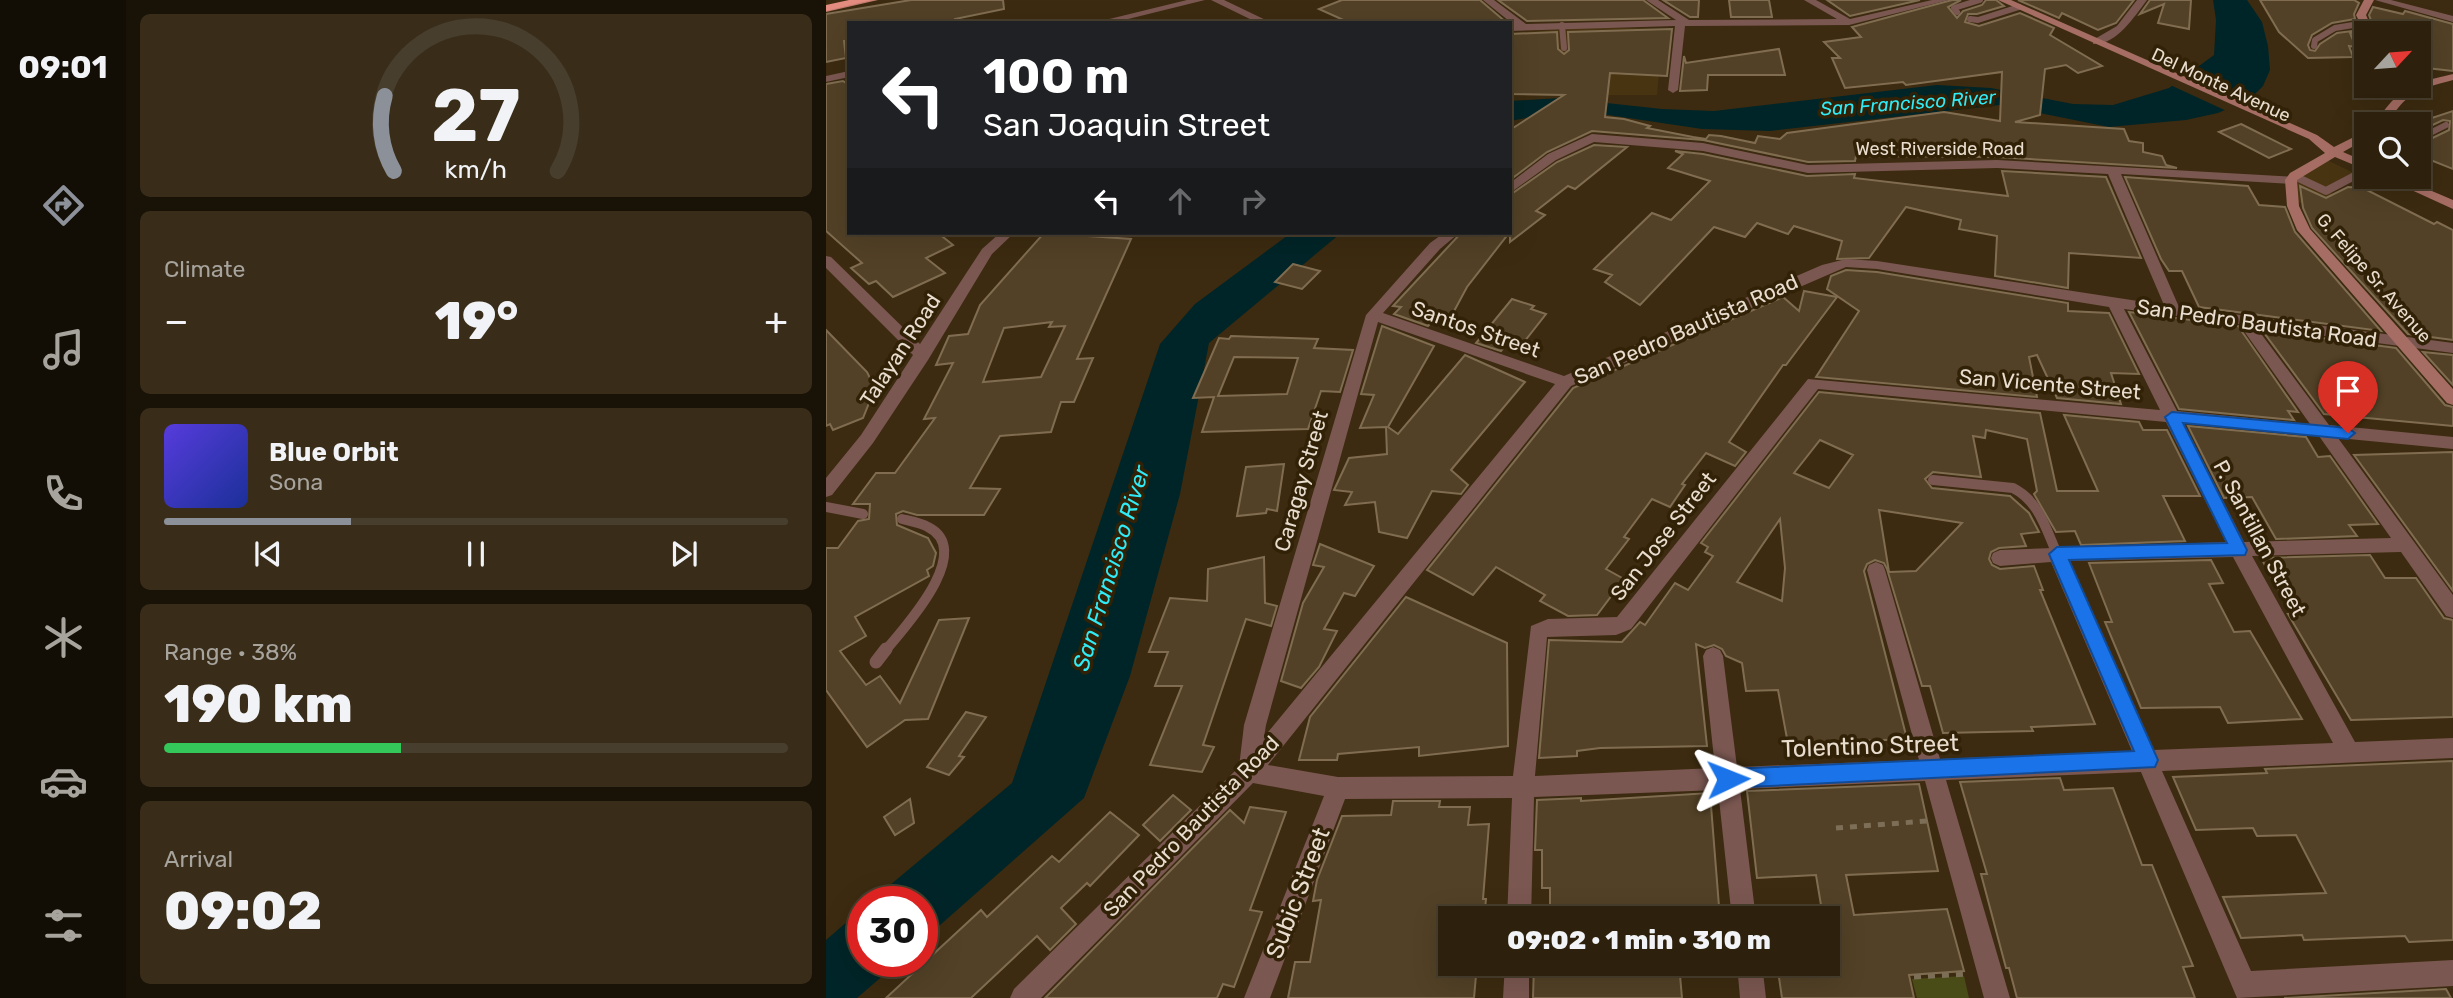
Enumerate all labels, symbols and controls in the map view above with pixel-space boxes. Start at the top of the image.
north arrow [2354,21,2431,98]
map controls [2354,21,2431,189]
street label: Del Monte Avenue [2148,43,2294,127]
text: 100 m [983,47,1129,105]
text: 09:01 [18,48,108,86]
icon: left [868,49,959,140]
text: 27 [431,74,521,160]
water label: San Francisco River [1819,85,1997,121]
text: San Joaquin Street [983,106,1270,144]
button: search [2354,112,2431,189]
street label: West Riverside Road [1856,138,2024,160]
text: km/h [445,155,507,184]
icon: directions [39,181,88,230]
icon: left [1088,182,1126,220]
icon: ahead [1161,182,1199,220]
icon: right [1234,182,1272,220]
street label: G. Felipe Sr. Avenue [2312,209,2436,347]
text: Climate [164,255,245,283]
street label: San Pedro Bautista Road [1570,268,1802,390]
street label: Talayan Road [854,289,946,411]
text: 19° [435,290,518,352]
street label: San Pedro Bautista Road [2135,294,2379,352]
street label: Santos Street [1409,295,1543,363]
text: − [164,298,189,344]
text: + [764,298,788,344]
icon: music [39,325,88,374]
pin [2318,361,2378,433]
street label: San Vicente Street [1958,364,2142,404]
icon: arrive [2329,372,2367,410]
street label: Caragay Street [1269,407,1333,555]
text: Blue Orbit [269,437,399,468]
street label: P. Santillan Street [2208,456,2312,620]
water label: San Francisco River [1066,461,1156,674]
street label: San Jose Street [1605,467,1721,605]
text: Sona [269,468,323,496]
icon: phone [39,469,88,518]
icon: previous [249,535,287,573]
icon: pause [457,535,495,573]
icon: next [665,535,703,573]
icon: climate [39,613,88,662]
text: Range · 38% [164,638,297,666]
text: 190 km [164,673,353,735]
street label: Tolentino Street [1781,729,1959,763]
street label: San Pedro Bautista Road [1098,730,1284,922]
position arrow [1691,742,1765,816]
icon: car [39,757,88,806]
street label: Subic Street [1260,824,1336,962]
text: Arrival [164,845,233,873]
text: 09:02 [164,880,322,942]
speed limit sign: 30 [847,886,938,977]
icon: filters [39,901,88,950]
text: 09:02 · 1 min · 310 m [1507,925,1771,956]

